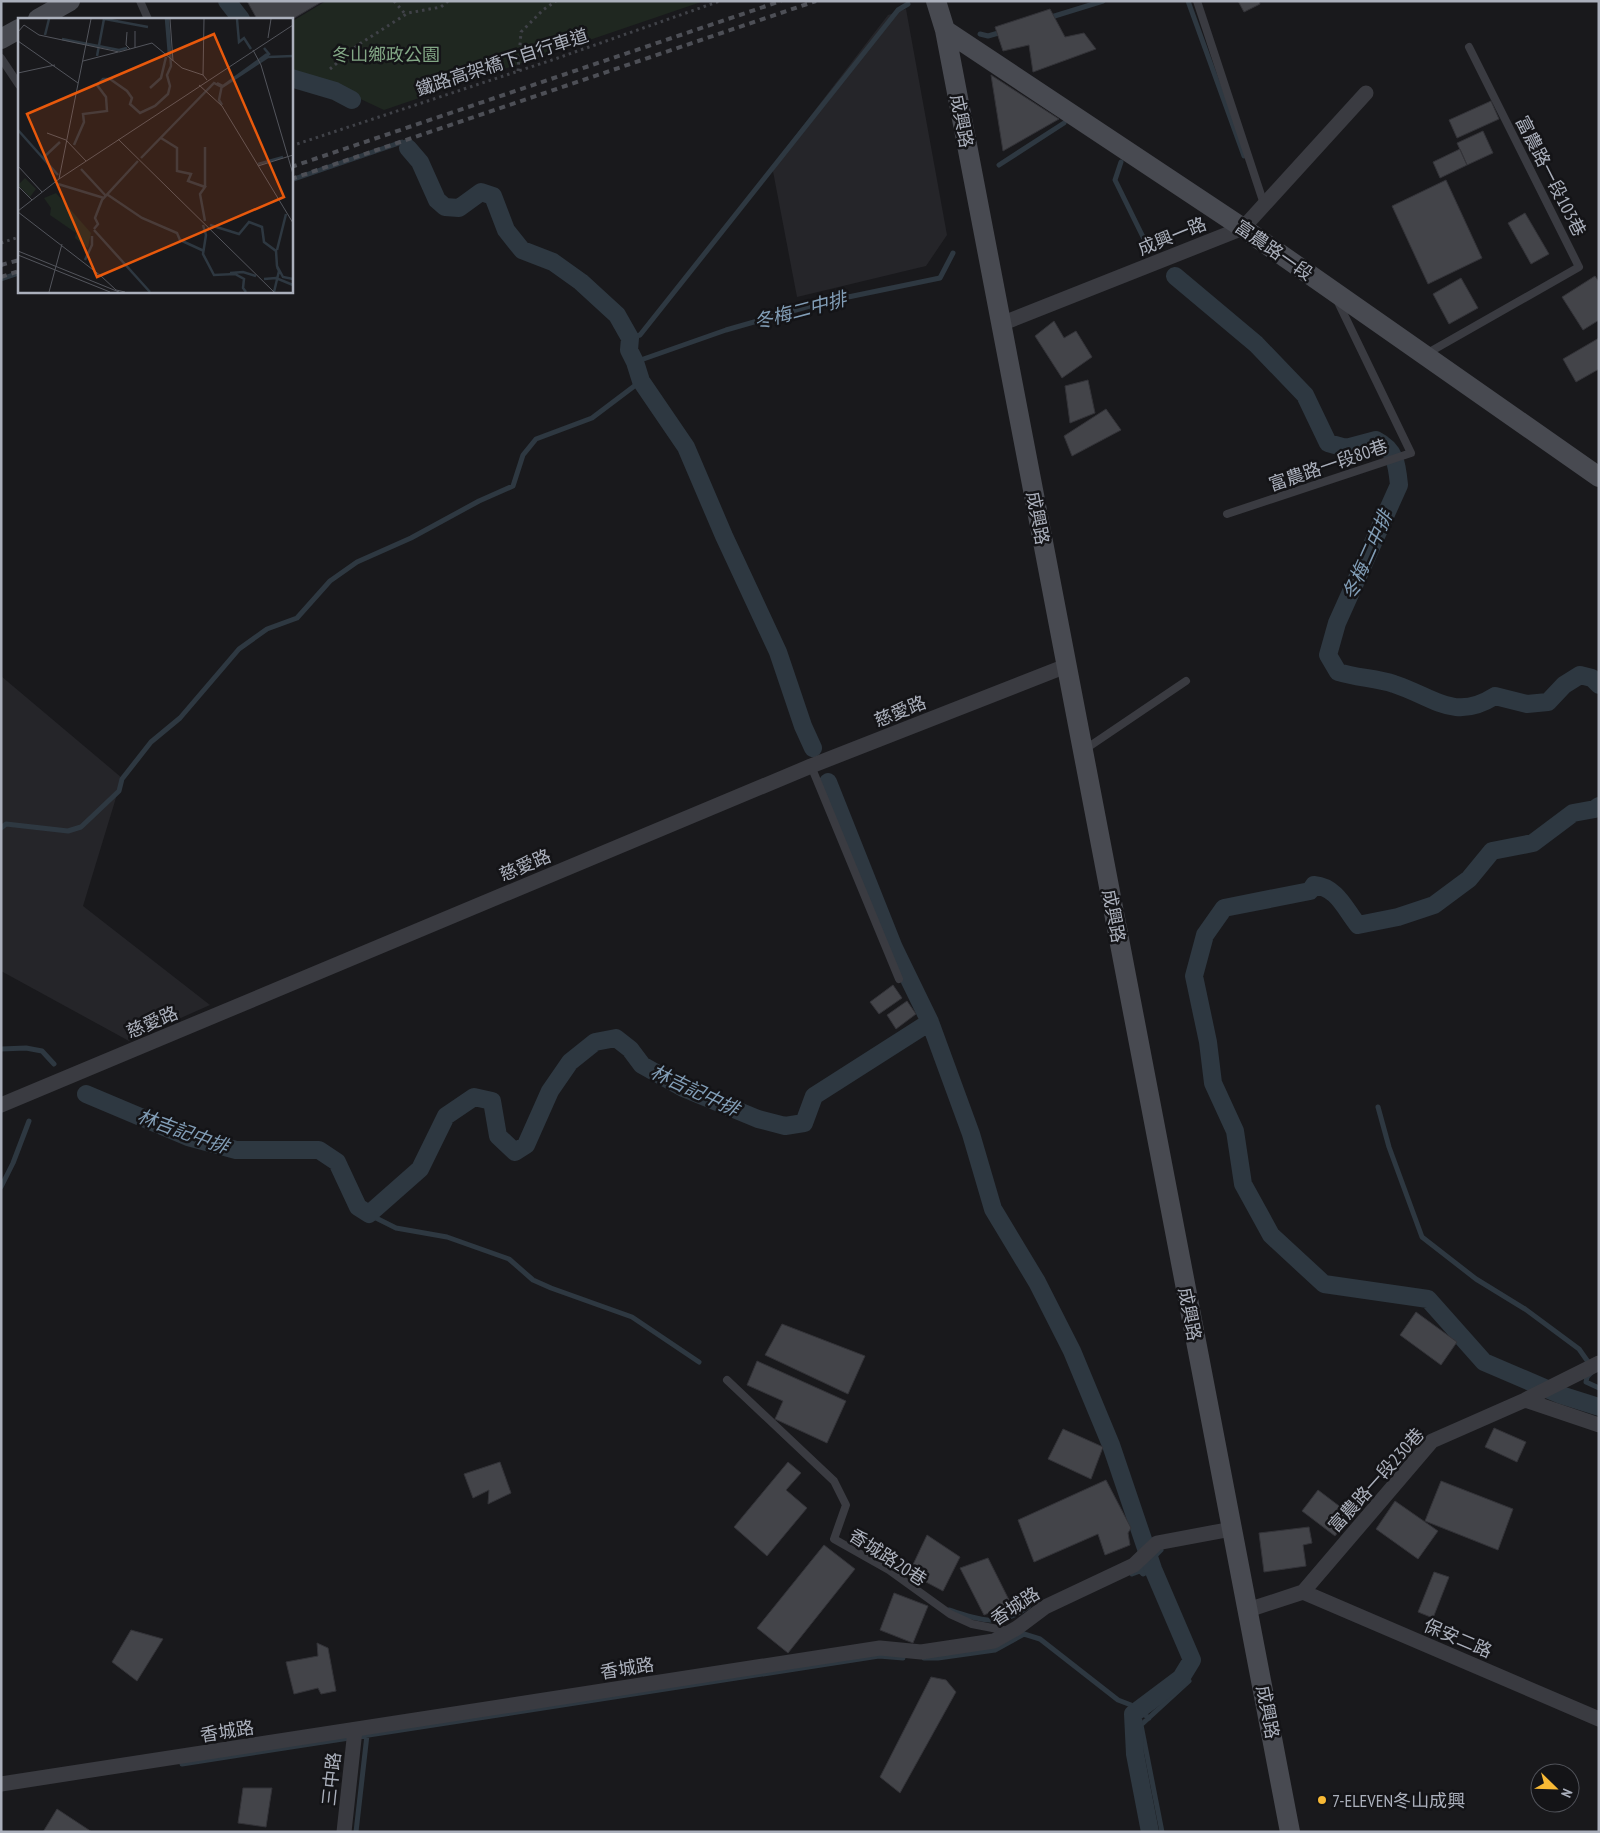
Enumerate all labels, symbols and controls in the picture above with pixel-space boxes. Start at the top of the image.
inset map [18,18,292,292]
street label: 鐵路高架橋下自行車道 [413,23,591,101]
park label: 冬山鄉政公園 [332,43,440,66]
street label: 成興路 [946,92,978,150]
street label: 富農路一段103巷 [1511,112,1591,240]
street label: 成興一路 [1134,212,1210,260]
street label: 富農路一段 [1231,215,1317,285]
water label: 冬梅二中排 [751,285,852,334]
street label: 富農路一段80巷 [1266,434,1390,496]
street label: 成興路 [1022,489,1054,547]
water label: 冬梅二中排 [1337,504,1398,603]
street label: 慈愛路 [871,690,929,732]
street label: 慈愛路 [496,844,554,886]
street label: 成興路 [1098,887,1130,945]
street label: 慈愛路 [123,1001,181,1043]
water label: 林吉記中排 [647,1059,746,1122]
water label: 林吉記中排 [134,1103,235,1160]
street label: 成興路 [1174,1285,1206,1343]
street label: 富農路一段230巷 [1323,1423,1429,1537]
street label: 香城路20巷 [845,1523,931,1591]
street label: 香城路 [986,1582,1044,1630]
street label: 保安二路 [1420,1613,1496,1663]
street label: 香城路 [599,1652,655,1684]
street label: 成興路 [1252,1683,1284,1741]
street label: 香城路 [199,1715,255,1747]
street label: 三中路 [317,1751,345,1807]
north arrow [1530,1763,1580,1813]
text: N [1557,1786,1577,1800]
place label: 7-ELEVEN冬山成興 [1332,1789,1465,1812]
marker: 7-ELEVEN冬山成興 [1316,1794,1328,1806]

